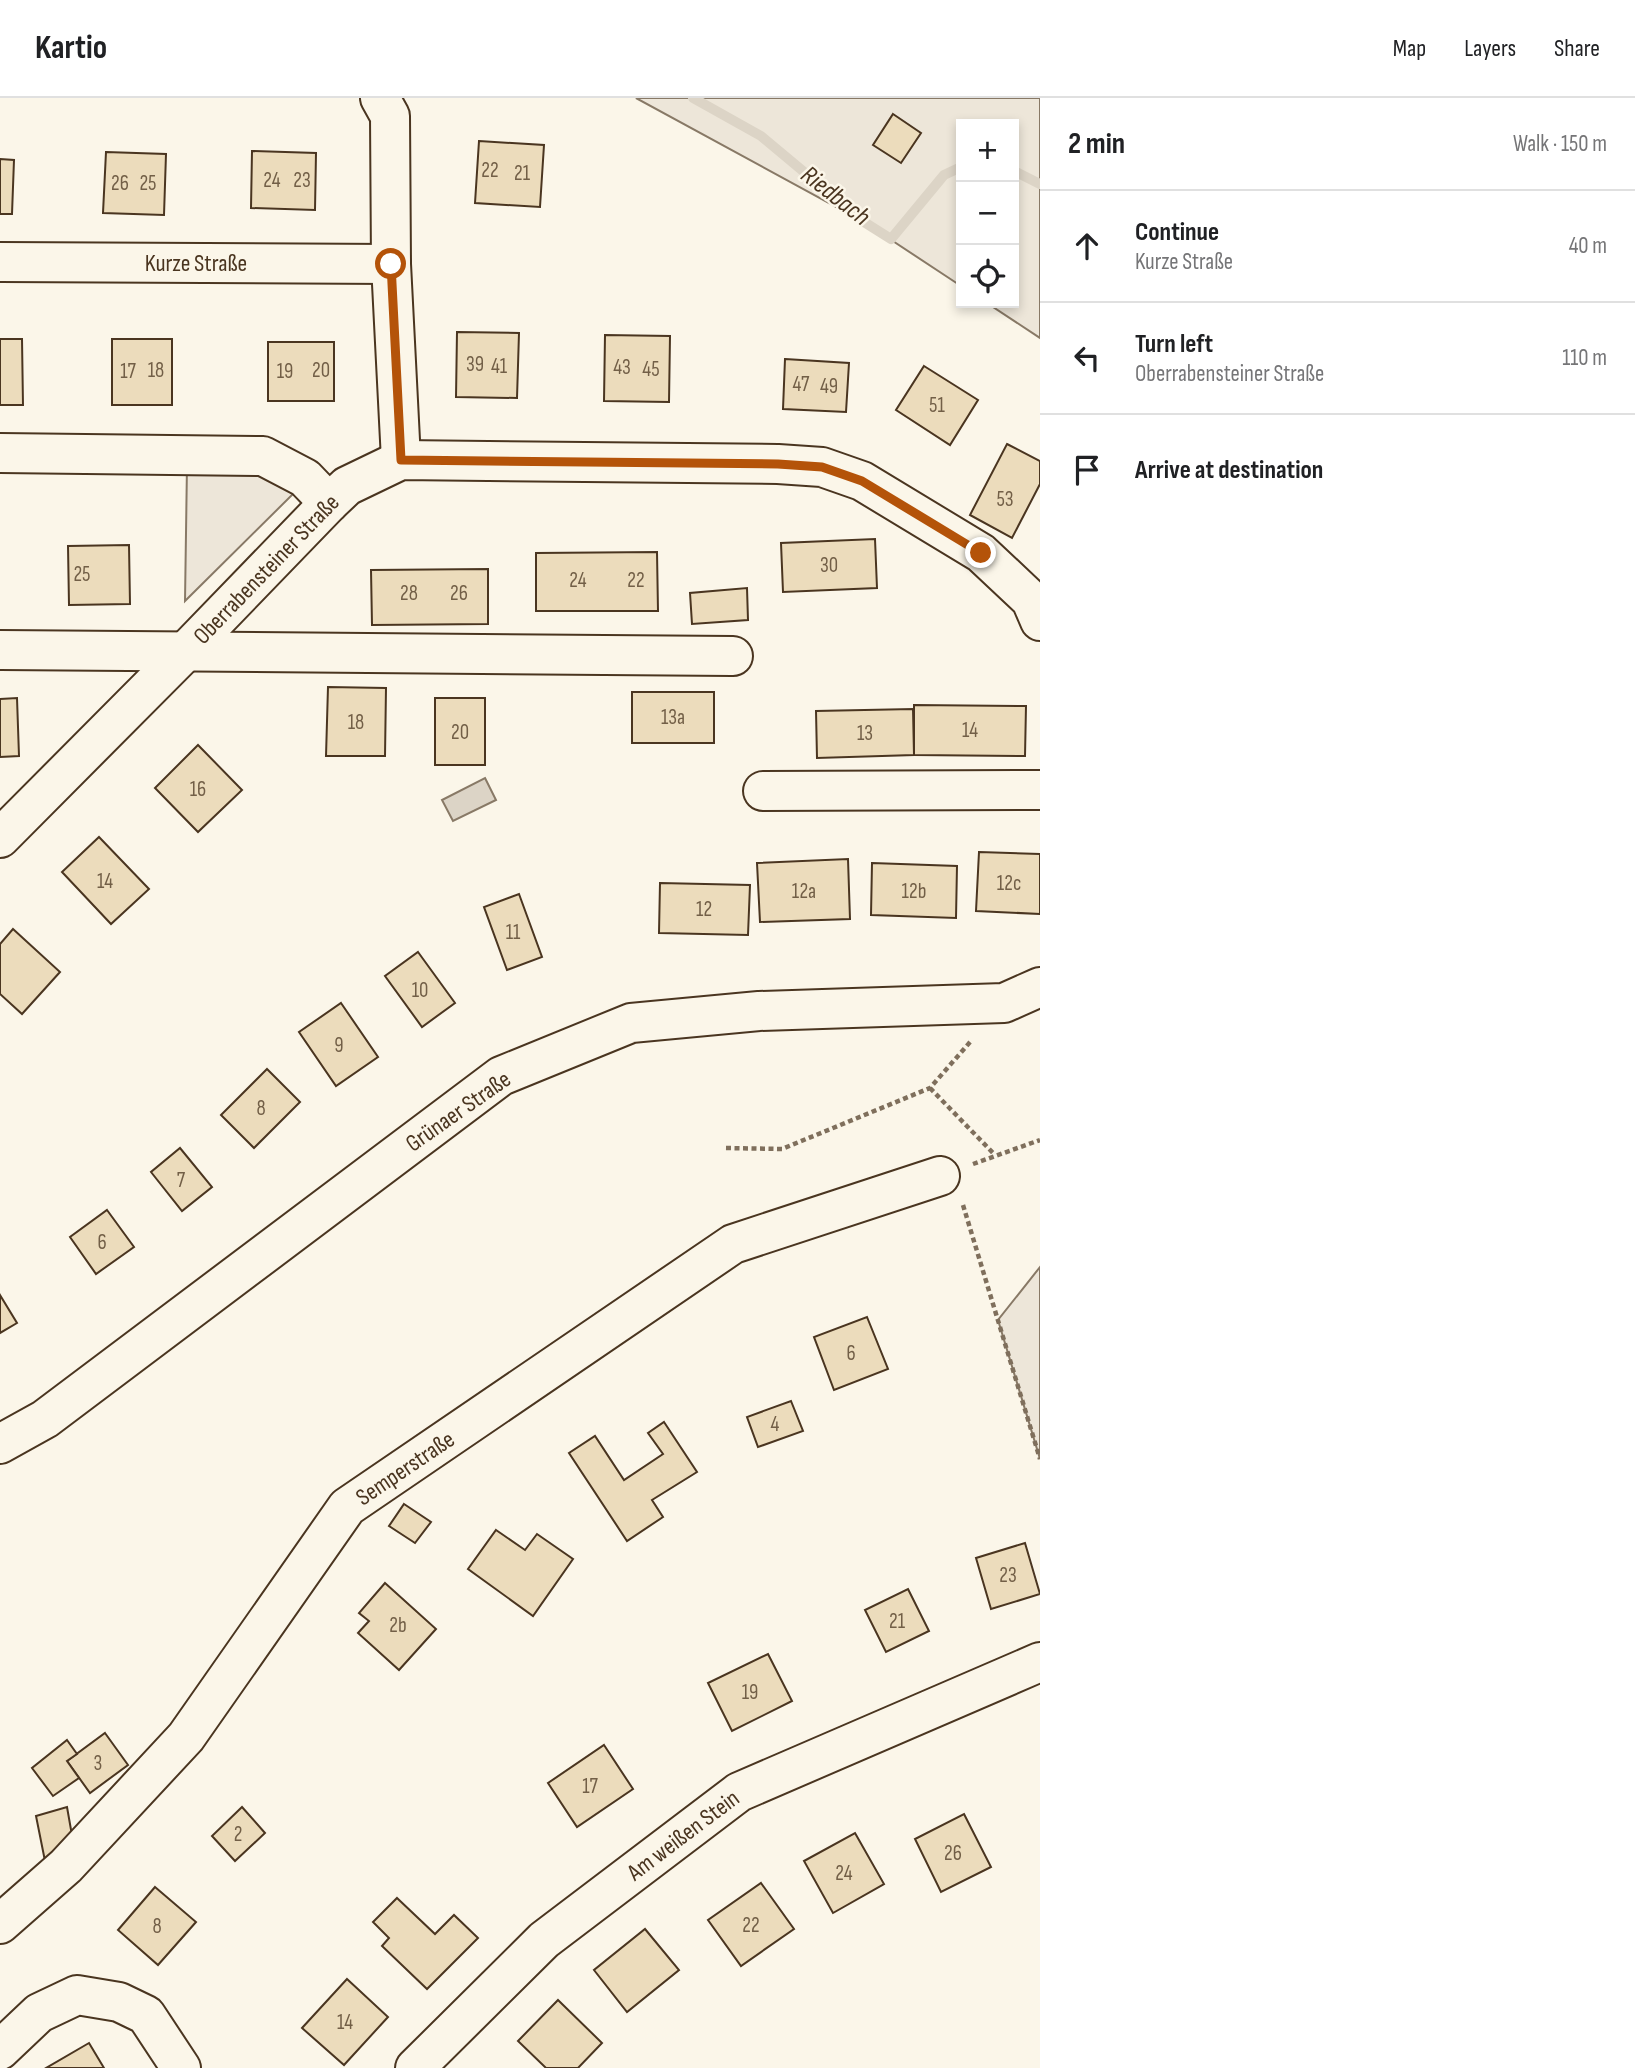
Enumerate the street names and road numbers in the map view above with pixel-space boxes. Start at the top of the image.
street label: Kurze Straße [145,249,247,278]
street label: Oberrabensteiner Straße [187,488,345,650]
street label: Grünaer Straße [400,1065,517,1158]
street label: Semperstraße [350,1425,460,1512]
street label: Am weißen Stein [621,1784,745,1888]

